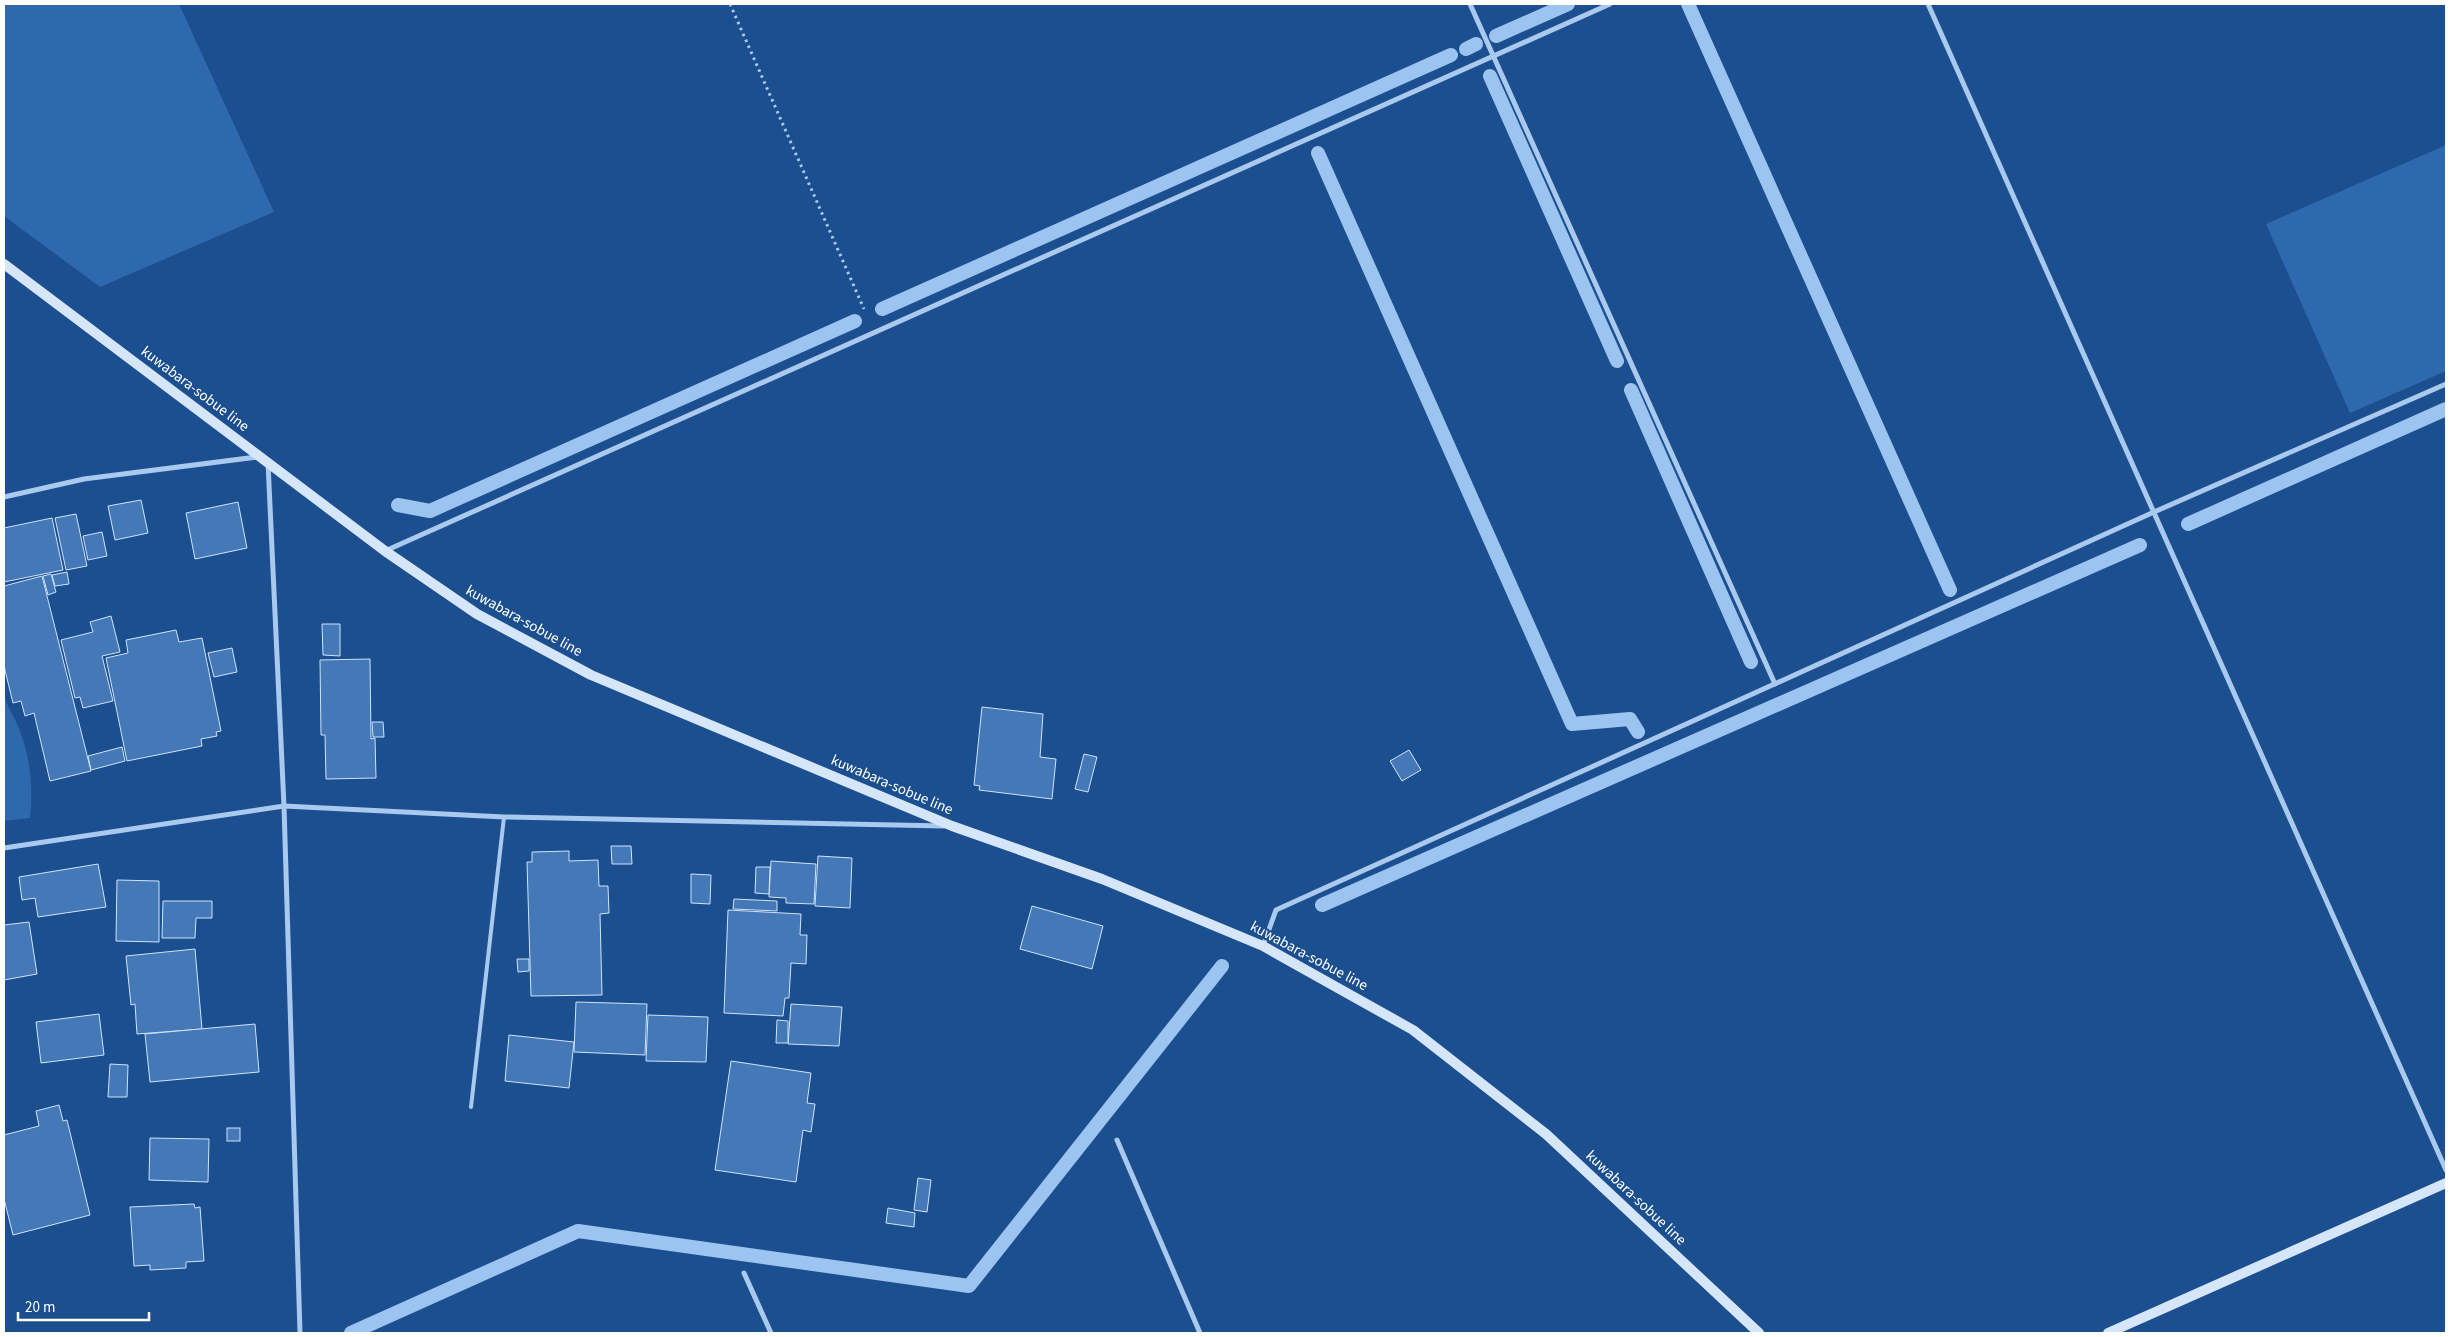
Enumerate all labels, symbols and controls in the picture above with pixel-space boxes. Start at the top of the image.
street label: kuwabara-sobue line [136,341,254,437]
street label: kuwabara-sobue line [462,580,586,662]
street label: kuwabara-sobue line [828,750,956,820]
street label: kuwabara-sobue line [1246,916,1372,996]
street label: kuwabara-sobue line [1581,1146,1691,1250]
scale bar [18,1290,149,1322]
text: 20 m [25,1297,55,1318]

